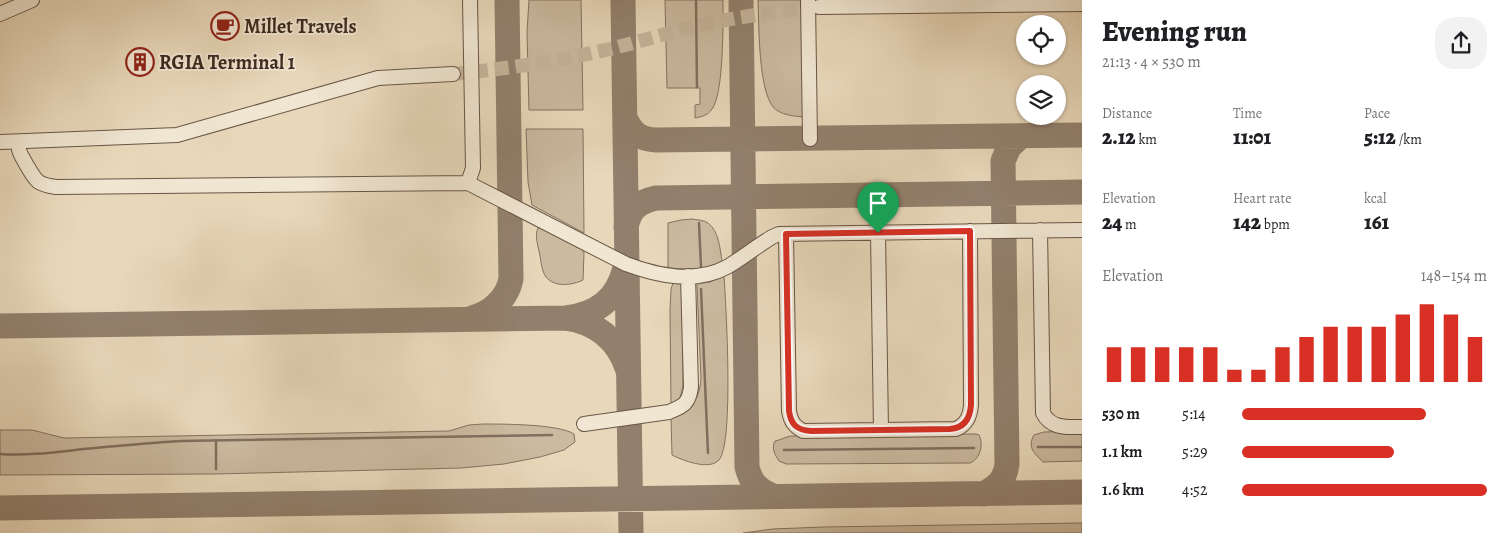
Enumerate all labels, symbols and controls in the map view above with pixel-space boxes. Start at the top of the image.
cafe icon: Millet Travels [210,11,240,41]
place label: Millet Travels [244,13,357,40]
text: Evening run [1102,13,1247,51]
map controls [1016,15,1066,125]
button: locate [1016,15,1066,65]
button: share [1435,17,1487,69]
building icon: RGIA Terminal 1 [125,47,155,77]
place label: RGIA Terminal 1 [159,49,295,76]
text: 21:13 · 4 × 530 m [1102,51,1201,73]
button: layers [1016,75,1066,125]
text: Distance [1102,104,1152,123]
text: Time [1233,104,1262,123]
text: Pace [1364,104,1390,123]
text: 2.12 [1102,123,1136,151]
text: 11:01 [1233,123,1271,151]
text: 5:12 [1364,123,1396,151]
text: km [1136,130,1157,149]
text: /km [1396,130,1422,149]
pin [857,182,899,233]
icon: arrive [864,189,892,217]
text: Elevation [1102,189,1156,208]
text: Heart rate [1233,189,1291,208]
text: kcal [1364,189,1386,208]
text: 24 [1102,208,1122,236]
text: 142 [1233,208,1261,236]
text: 161 [1364,208,1389,236]
text: m [1122,215,1137,234]
text: bpm [1261,215,1290,234]
text: Elevation [1102,265,1163,287]
text: 148–154 m [1421,265,1487,287]
text: 530 m [1102,403,1140,425]
text: 5:14 [1182,403,1205,425]
text: 1.1 km [1102,441,1142,463]
text: 5:29 [1182,441,1208,463]
text: 1.6 km [1102,479,1144,501]
text: 4:52 [1182,479,1208,501]

